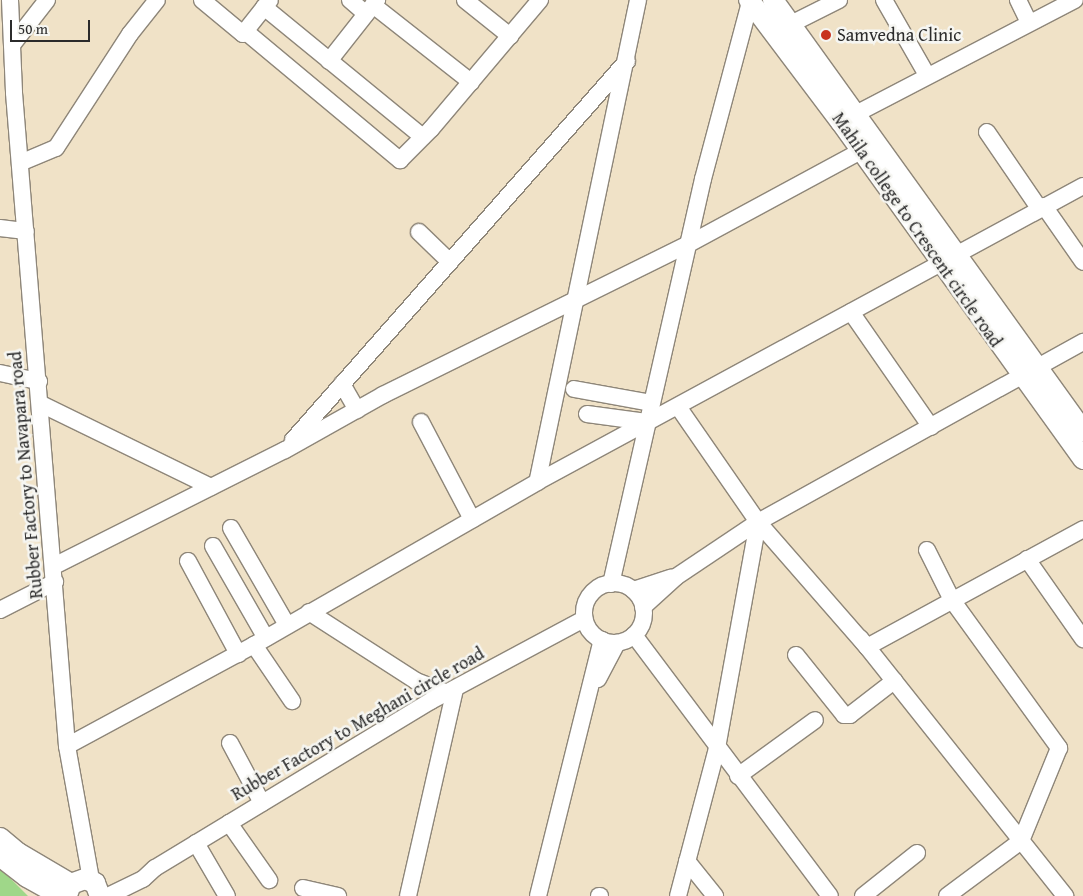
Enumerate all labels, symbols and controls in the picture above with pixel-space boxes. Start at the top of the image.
scale bar [12,10,92,42]
text: 50 m [18,18,48,39]
place label: Samvedna Clinic [837,24,961,46]
marker: Samvedna Clinic [819,28,833,42]
street label: Mahila college to Crescent circle road [827,108,1007,352]
street label: Rubber Factory to Navapara road [4,351,48,599]
street label: Rubber Factory to Meghani circle road [228,643,488,805]

